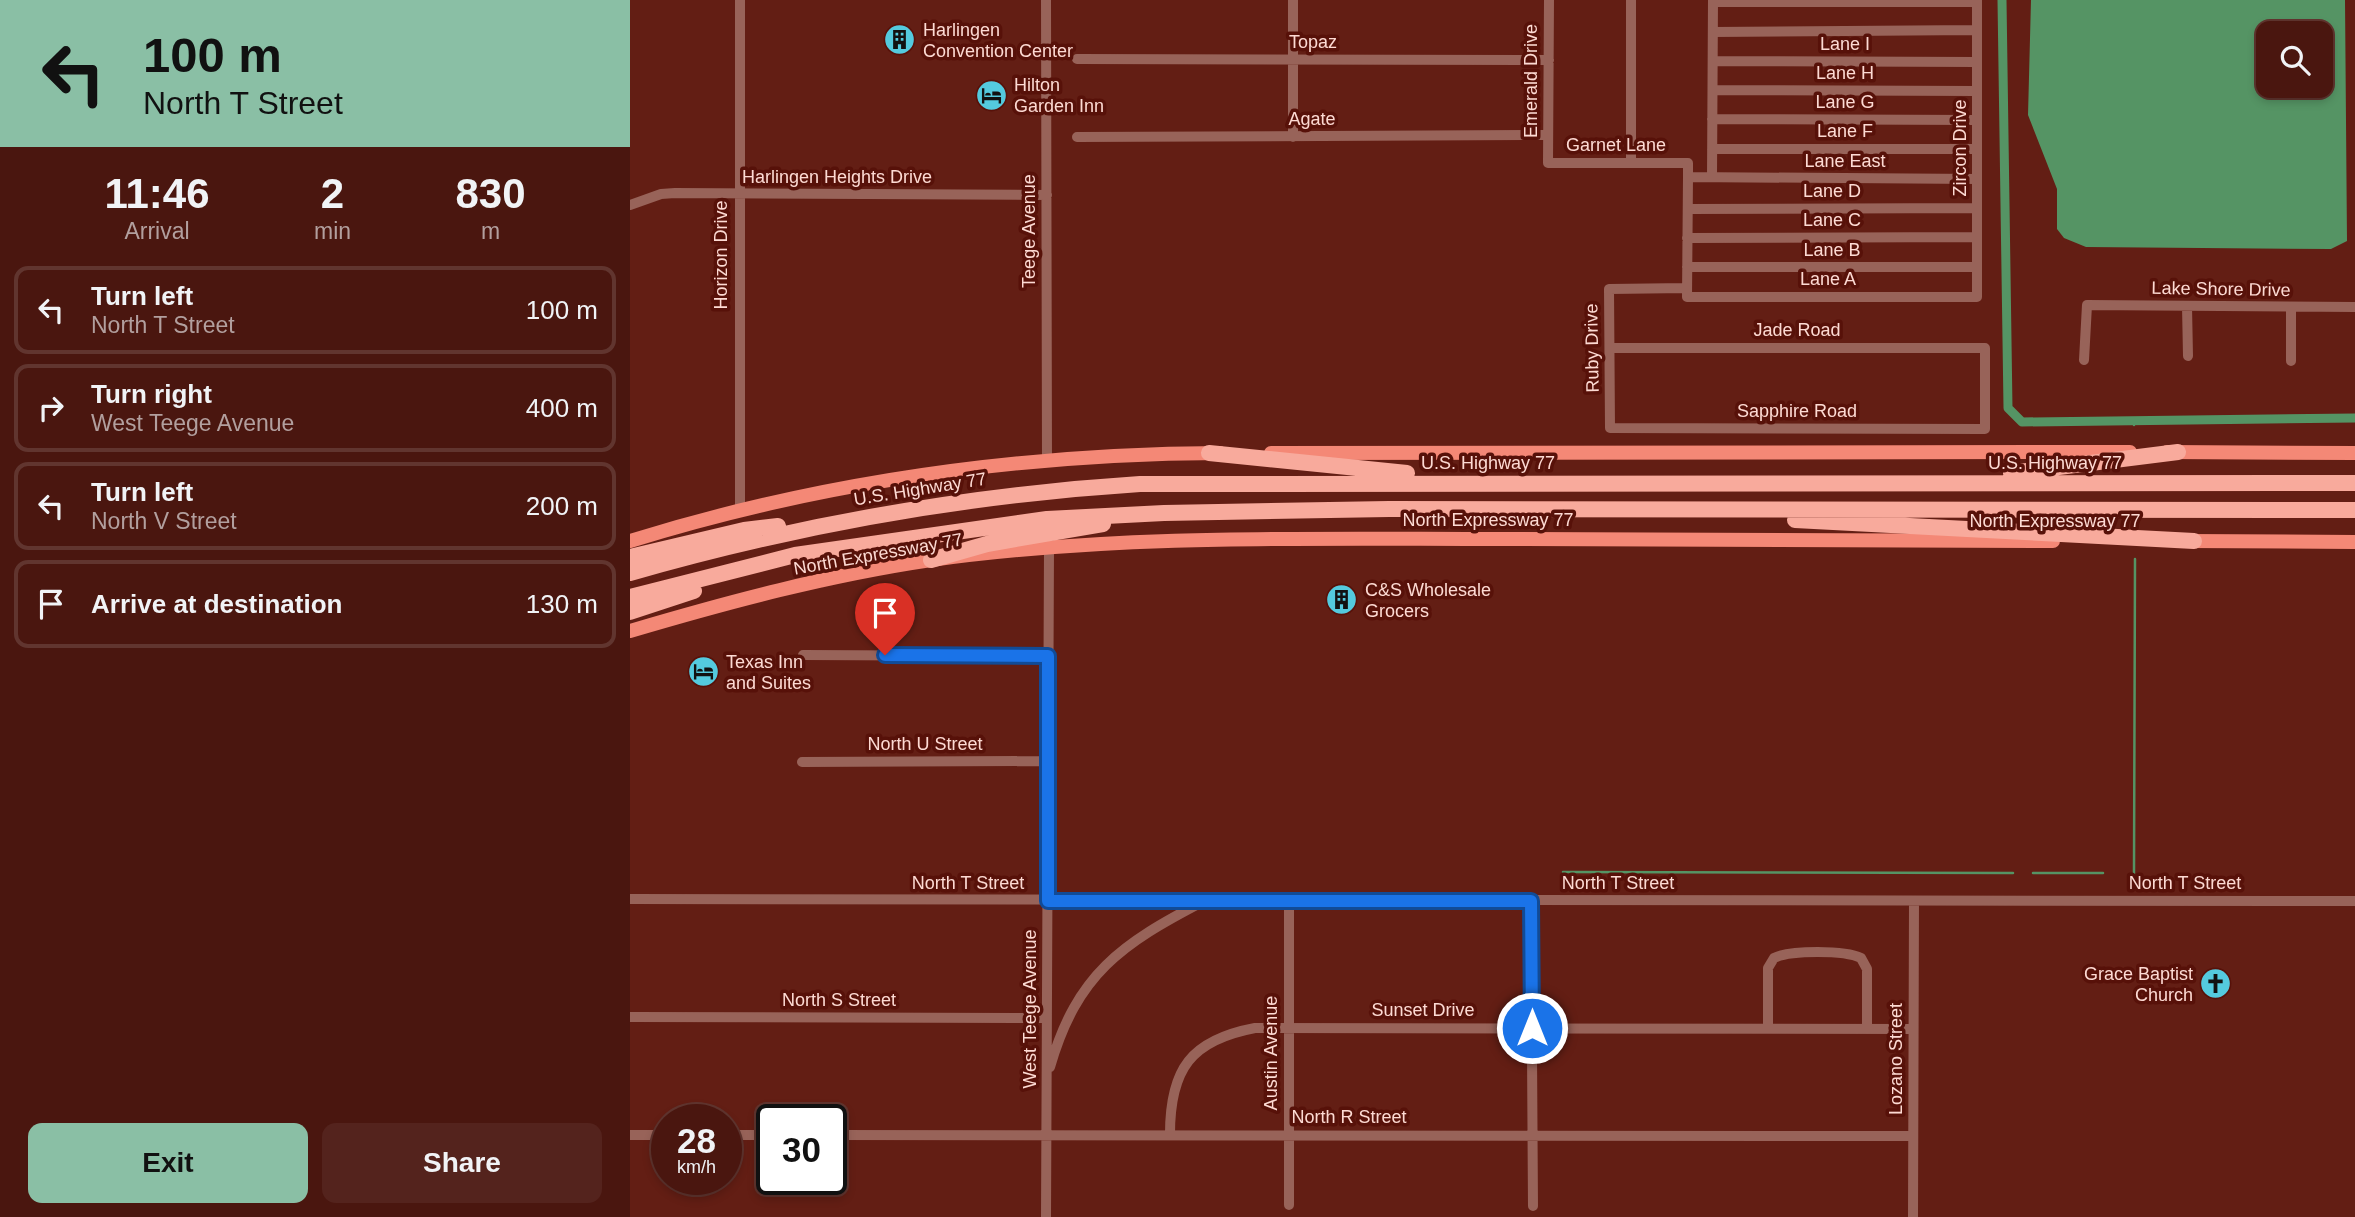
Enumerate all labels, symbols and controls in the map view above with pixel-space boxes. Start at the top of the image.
place label: Harlingen Convention Center [923,20,1073,61]
map controls [2256,21,2333,98]
button: search [2256,21,2333,98]
building icon: Harlingen Convention Center [883,23,917,57]
street label: Emerald Drive [1521,24,1541,138]
icon: left [28,28,119,119]
text: 100 m [143,28,282,82]
street label: Topaz [1289,32,1337,52]
street label: Lane I [1820,34,1870,54]
street label: Lane H [1816,63,1874,83]
place label: Hilton Garden Inn [1014,75,1104,116]
hotel icon: Hilton Garden Inn [974,78,1008,112]
text: North T Street [143,85,343,121]
street label: Lane G [1815,92,1875,112]
street label: Zircon Drive [1950,99,1970,197]
street label: Agate [1288,109,1336,129]
street label: Lane F [1817,121,1873,141]
street label: Garnet Lane [1566,135,1666,155]
street label: Lane East [1804,151,1886,171]
street label: Harlingen Heights Drive [742,167,932,187]
text: 11:46 [104,170,210,217]
text: 2 [321,170,344,217]
text: 830 [455,170,526,217]
street label: Teege Avenue [1019,174,1039,288]
street label: Lane D [1803,181,1861,201]
street label: Horizon Drive [711,200,731,310]
street label: Lane C [1803,210,1861,230]
text: Arrival [124,218,190,244]
text: min [314,218,351,244]
text: m [481,218,500,244]
street label: Lane B [1803,240,1861,260]
street label: Lane A [1800,269,1856,289]
street label: Lake Shore Drive [2151,278,2291,300]
text: Turn left [91,281,193,311]
icon: left [32,291,70,329]
text: 100 m [526,295,598,325]
street label: Ruby Drive [1581,303,1603,393]
text: North T Street [91,312,235,338]
street label: Jade Road [1753,320,1841,340]
text: Turn right [91,379,212,409]
icon: right [32,389,70,427]
text: 400 m [526,393,598,423]
street label: Sapphire Road [1737,401,1857,421]
text: West Teege Avenue [91,410,294,436]
street label: U.S. Highway 77 [1421,453,1555,473]
street label: U.S. Highway 77 [1988,453,2122,473]
street label: U.S. Highway 77 [852,469,988,509]
text: Turn left [91,477,193,507]
icon: left [32,487,70,525]
text: 200 m [526,491,598,521]
text: North V Street [91,508,237,534]
street label: North Expressway 77 [1402,510,1574,530]
street label: North Expressway 77 [1969,511,2141,531]
street label: North Expressway 77 [792,529,964,579]
place label: C&S Wholesale Grocers [1365,580,1491,621]
pin [855,583,915,655]
building icon: C&S Wholesale Grocers [1325,583,1359,617]
icon: arrive [32,585,70,623]
text: Arrive at destination [91,589,342,619]
text: 130 m [526,589,598,619]
icon: arrive [866,594,904,632]
place label: Texas Inn and Suites [726,652,811,693]
hotel icon: Texas Inn and Suites [686,655,720,689]
street label: North U Street [867,734,983,754]
street label: North T Street [912,873,1024,893]
street label: North T Street [1562,873,1674,893]
street label: North T Street [2129,873,2241,893]
street label: West Teege Avenue [1020,929,1040,1089]
place label: Grace Baptist Church [2084,964,2193,1005]
church icon: Grace Baptist Church [2199,967,2233,1001]
street label: North S Street [782,990,896,1010]
position arrow [1495,991,1569,1065]
street label: Austin Avenue [1261,996,1281,1110]
street label: Sunset Drive [1371,1000,1475,1020]
street label: Lozano Street [1886,1003,1906,1115]
speed limit sign: 30 [756,1104,847,1195]
street label: North R Street [1291,1107,1407,1127]
text: 28 [677,1121,716,1160]
button: Exit [28,1123,308,1203]
button: Share [322,1123,602,1203]
text: km/h [677,1157,716,1177]

